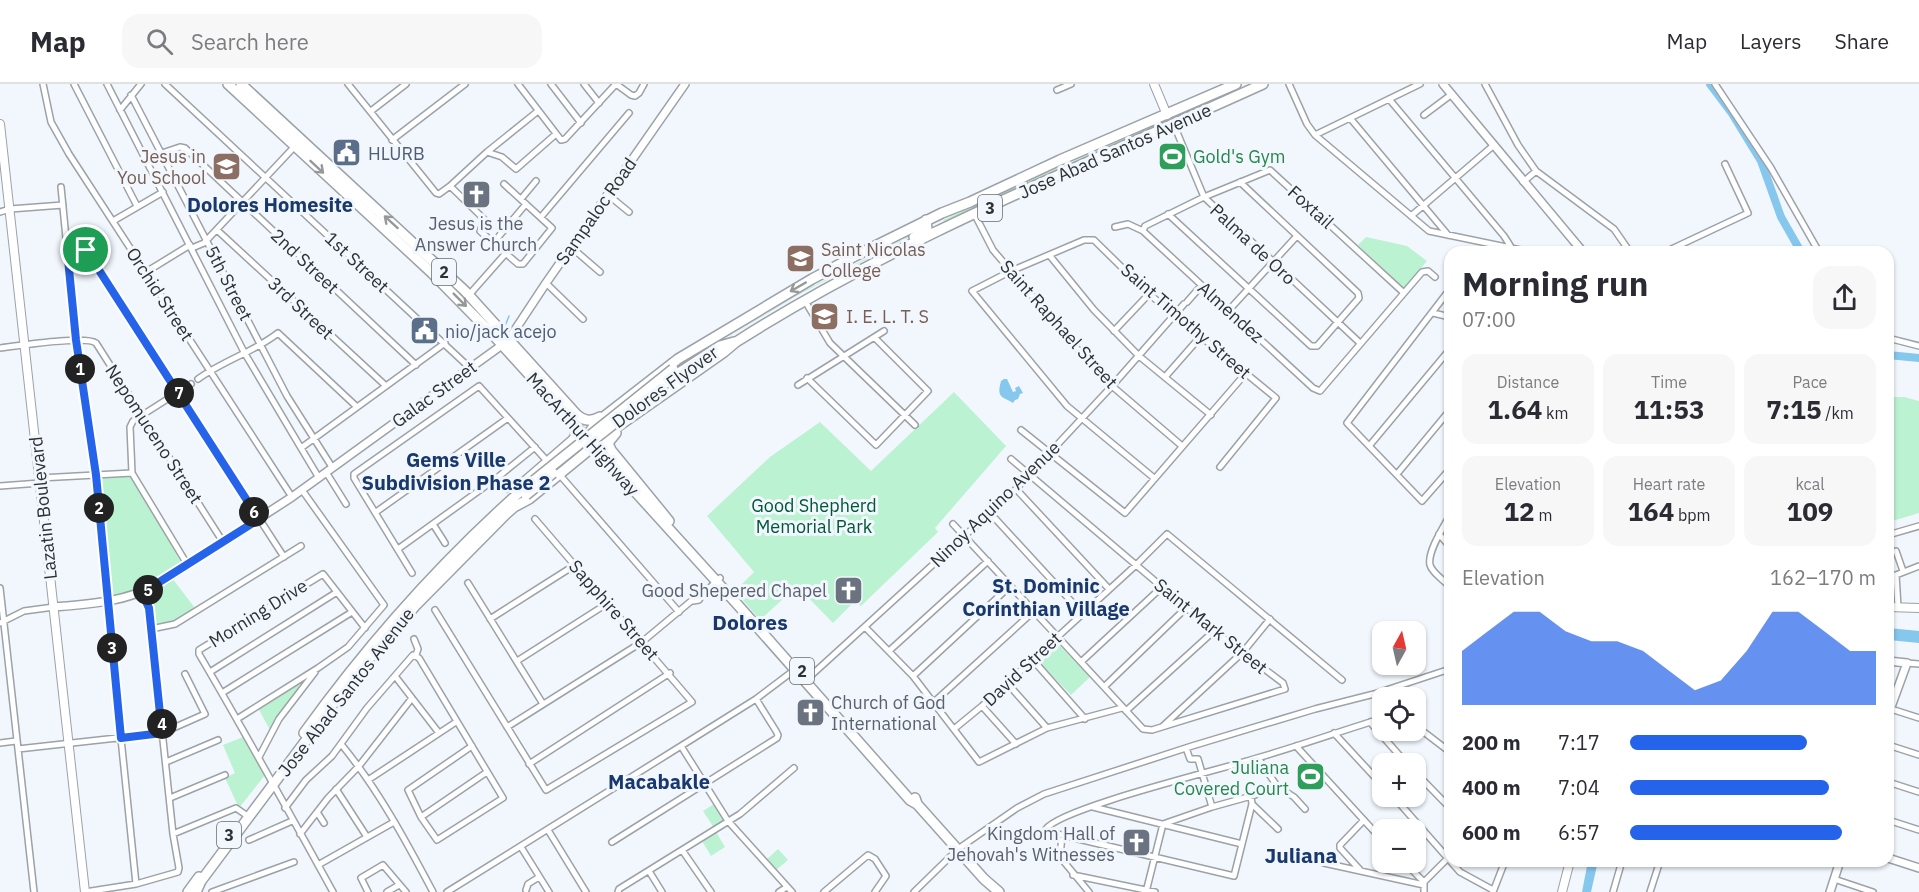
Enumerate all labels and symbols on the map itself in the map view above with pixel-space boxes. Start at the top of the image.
street label: Jose Abad Santos Avenue [1015,98,1215,204]
public building icon: HLURB [331,137,363,169]
sports icon: Gold's Gym [1156,140,1188,172]
place label: HLURB [368,142,425,165]
place label: Jesus in You School [117,145,206,189]
place label: Gold's Gym [1193,145,1286,168]
school or university icon: Jesus in You School [211,150,243,182]
street label: Sampaloc Road [551,153,641,269]
one-way arrow [310,160,325,174]
church icon: Jesus is the Answer Church [460,178,492,210]
street label: Foxtail [1283,180,1339,234]
district label: Dolores Homesite [187,191,353,218]
road number: 3 [978,195,1002,221]
street label: Palma de Oro [1205,199,1301,289]
place label: Jesus is the Answer Church [415,212,537,256]
one-way arrow [383,215,398,229]
pin [60,224,111,275]
street label: 2nd Street [266,224,344,298]
street label: 1st Street [320,227,394,297]
place label: Saint Nicolas College [821,238,926,282]
street label: 5th Street [200,242,258,324]
street label: Orchid Street [121,243,199,345]
school or university icon: Saint Nicolas College [784,243,816,275]
street label: Saint Raphael Street [995,255,1123,393]
street label: Saint Timothy Street [1116,258,1256,384]
road number: 2 [432,259,456,285]
street label: 3rd Street [263,272,339,344]
street label: Almendez [1193,276,1269,348]
one-way arrow [790,281,807,293]
one-way arrow [452,293,467,308]
school or university icon: I. E. L. T. S [809,300,841,332]
place label: I. E. L. T. S [846,305,929,328]
public building icon: nio/jack acejo [408,315,440,347]
place label: nio/jack acejo [445,320,557,343]
street label: Dolores Flyover [608,341,723,433]
pin: 1 [65,354,95,384]
street label: Galac Street [387,356,481,432]
street label: Nepomuceno Street [100,360,208,508]
street label: MacArthur Highway [521,367,645,501]
pin: 7 [164,378,194,408]
street label: Lazatin Boulevard [24,435,62,581]
street label: Ninoy Aquino Avenue [925,436,1065,572]
district label: Gems Ville Subdivision Phase 2 [361,446,551,496]
pin: 2 [84,493,114,523]
park label: Good Shepherd Memorial Park [751,494,877,538]
pin: 6 [239,497,269,527]
street label: Sapphire Street [564,555,664,665]
district label: St. Dominic Corinthian Village [962,572,1130,622]
street label: Saint Mark Street [1150,573,1272,679]
street label: Morning Drive [205,574,312,652]
church icon: Good Shepered Chapel [832,574,864,606]
pin: 5 [133,575,163,605]
place label: Good Shepered Chapel [641,579,827,602]
street label: Jose Abad Santos Avenue [273,603,419,781]
district label: Dolores [712,608,788,636]
north arrow [1372,621,1426,675]
street label: David Street [978,627,1066,711]
pin: 3 [97,633,127,663]
road number: 2 [790,658,814,684]
place label: Church of God International [831,691,946,735]
church icon: Church of God International [794,696,826,728]
pin: 4 [147,709,177,739]
place label: Juliana Covered Court [1174,756,1289,800]
sports icon: Juliana Covered Court [1294,761,1326,793]
district label: Macabakle [608,768,710,795]
road number: 3 [217,822,241,848]
place label: Kingdom Hall of Jehovah's Witnesses [947,822,1115,866]
church icon: Kingdom Hall of Jehovah's Witnesses [1120,827,1152,859]
district label: Juliana [1264,841,1338,869]

